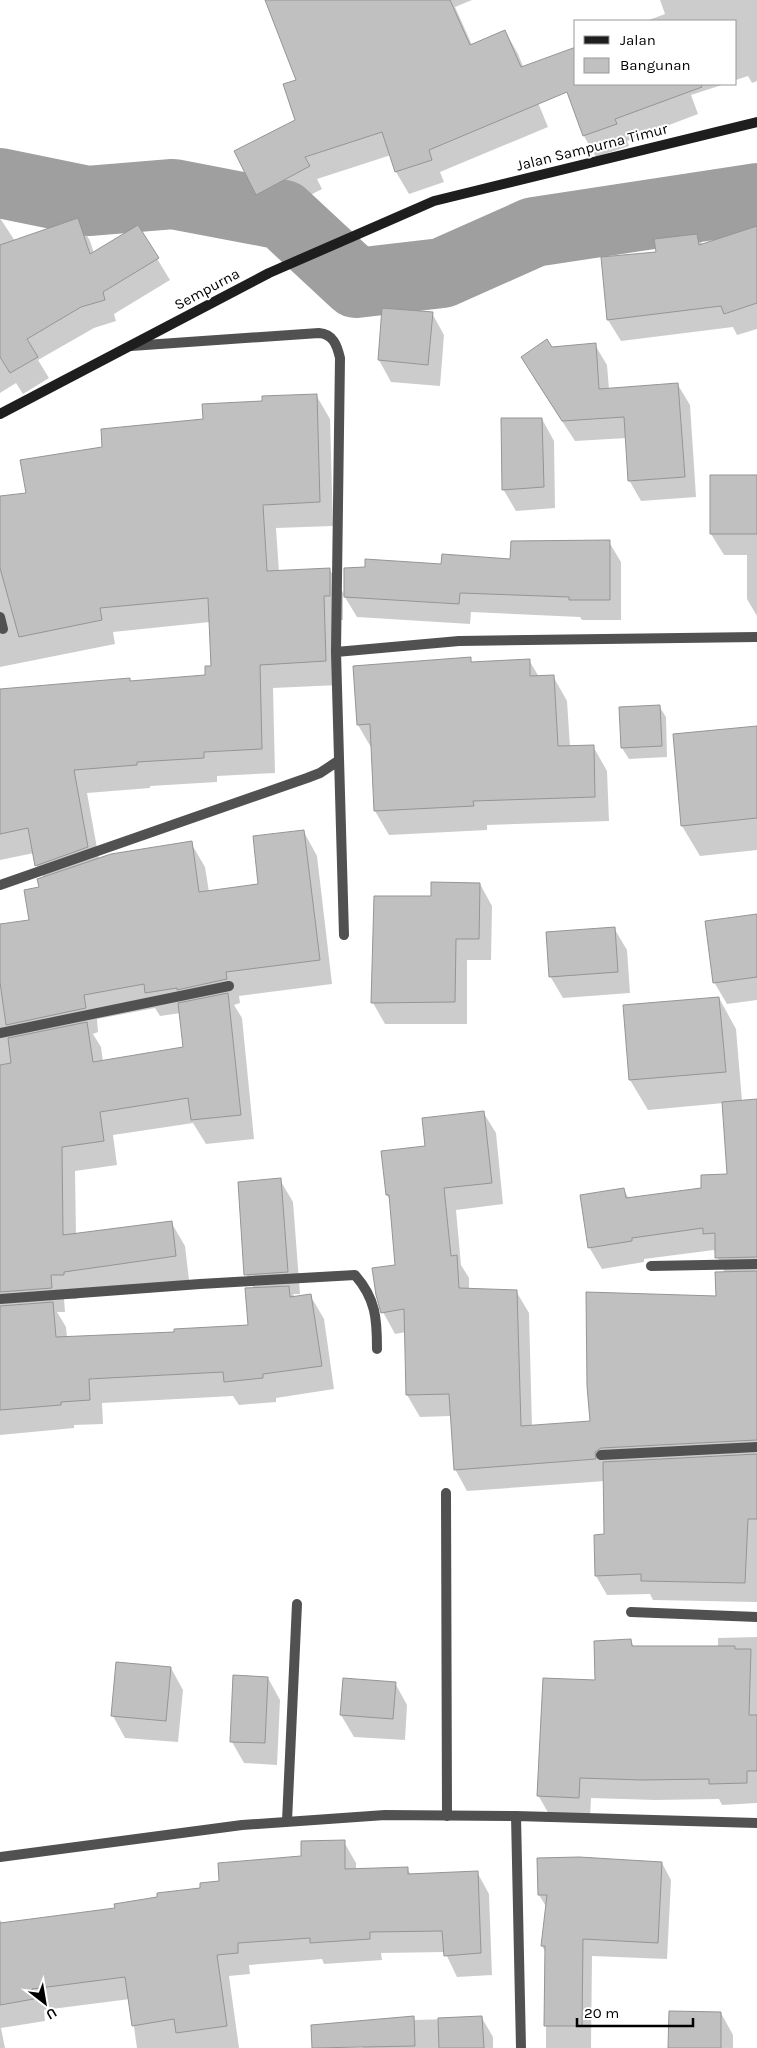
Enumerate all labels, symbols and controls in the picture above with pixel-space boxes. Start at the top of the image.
legend [574,20,737,85]
text: Jalan [620,31,656,49]
text: Bangunan [620,56,691,74]
street label: Jalan Sampurna Timur [514,119,670,175]
street label: Sempurna [171,264,243,314]
north arrow [20,1978,70,2028]
scale bar [577,1996,693,2028]
text: U [43,2004,60,2023]
text: 20 m [584,2004,619,2022]

